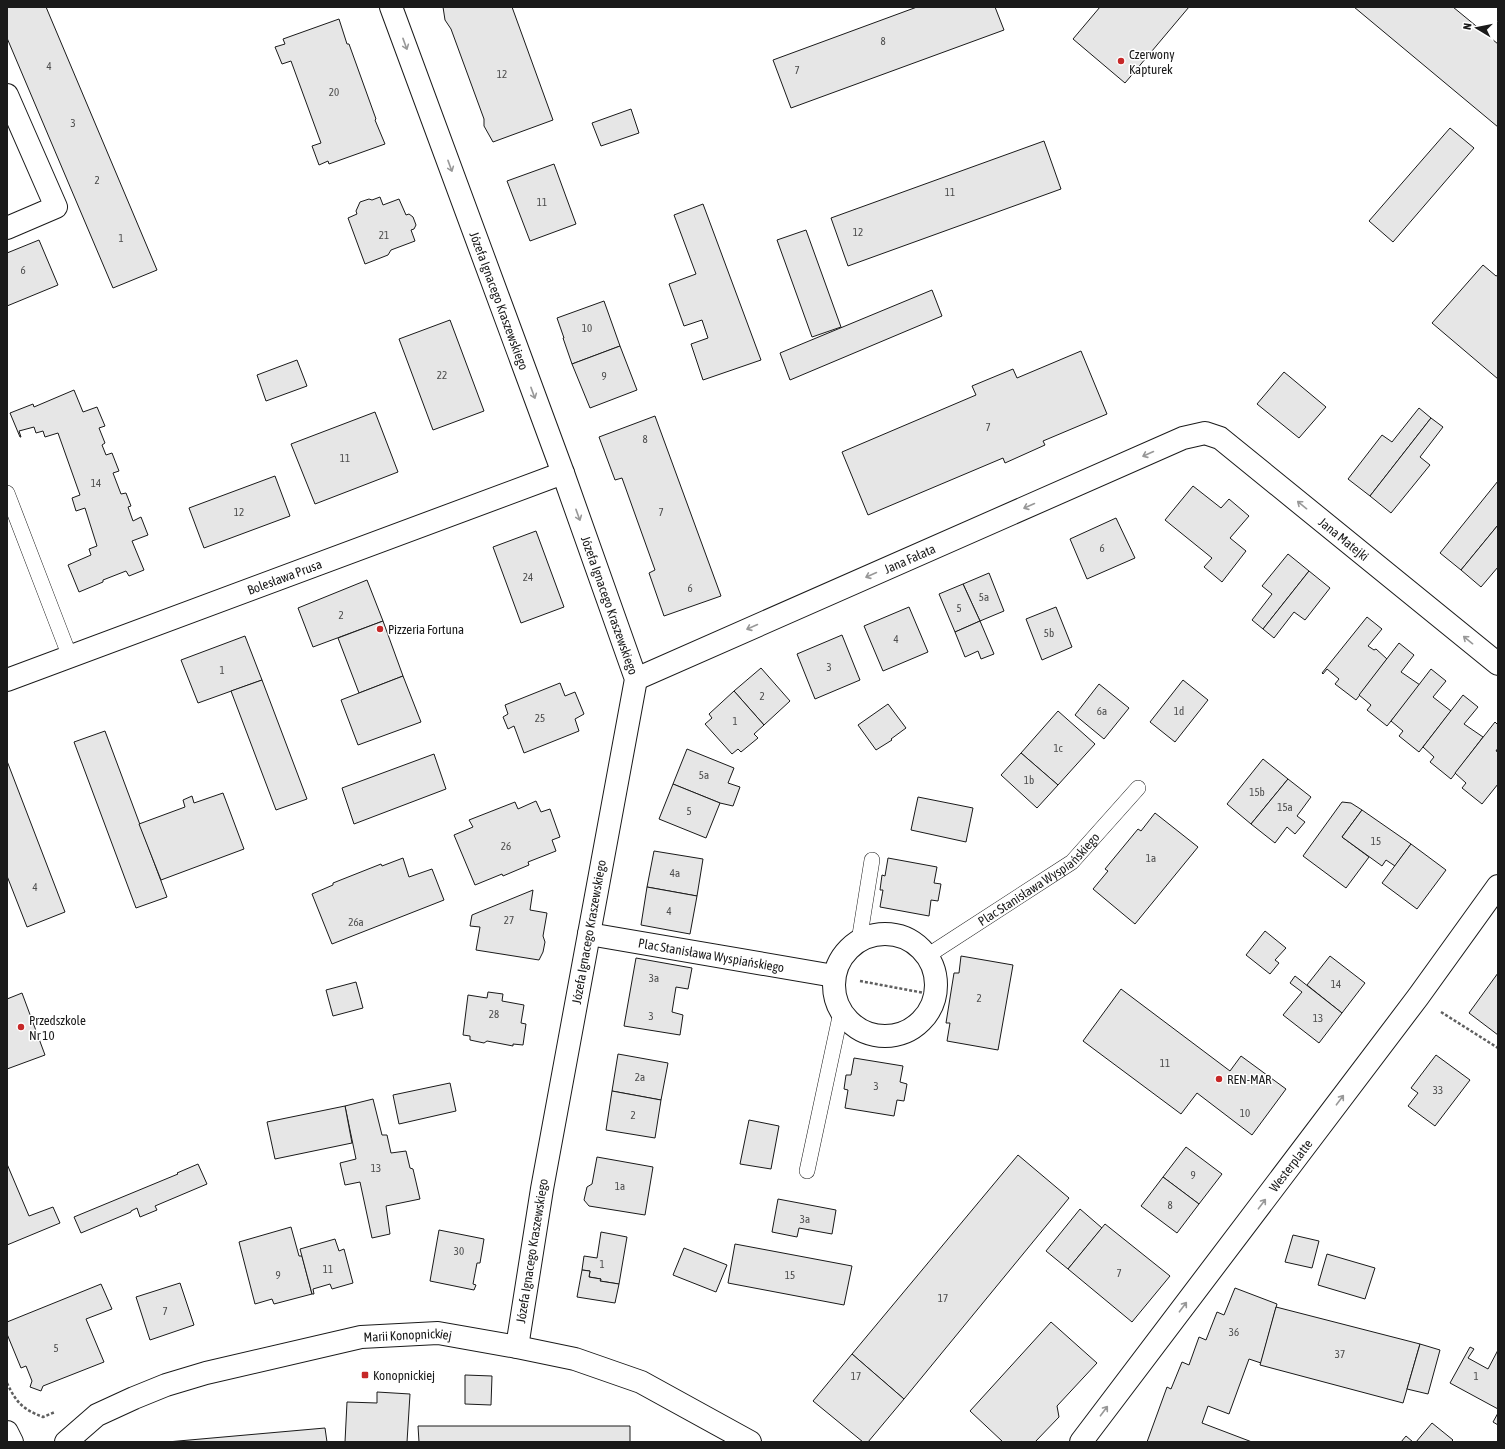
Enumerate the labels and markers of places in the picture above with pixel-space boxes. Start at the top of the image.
place label: Czerwony Kapturek [1129,47,1175,77]
marker: Czerwony Kapturek [1116,56,1126,66]
place label: Pizzeria Fortuna [388,622,464,637]
marker: Pizzeria Fortuna [375,624,385,634]
place label: Przedszkole Nr 10 [29,1013,86,1043]
marker: Przedszkole Nr 10 [16,1022,26,1032]
place label: REN-MAR [1227,1072,1272,1087]
marker: REN-MAR [1214,1074,1224,1084]
place label: Konopnickiej [373,1368,435,1383]
marker: Konopnickiej [360,1370,370,1380]

